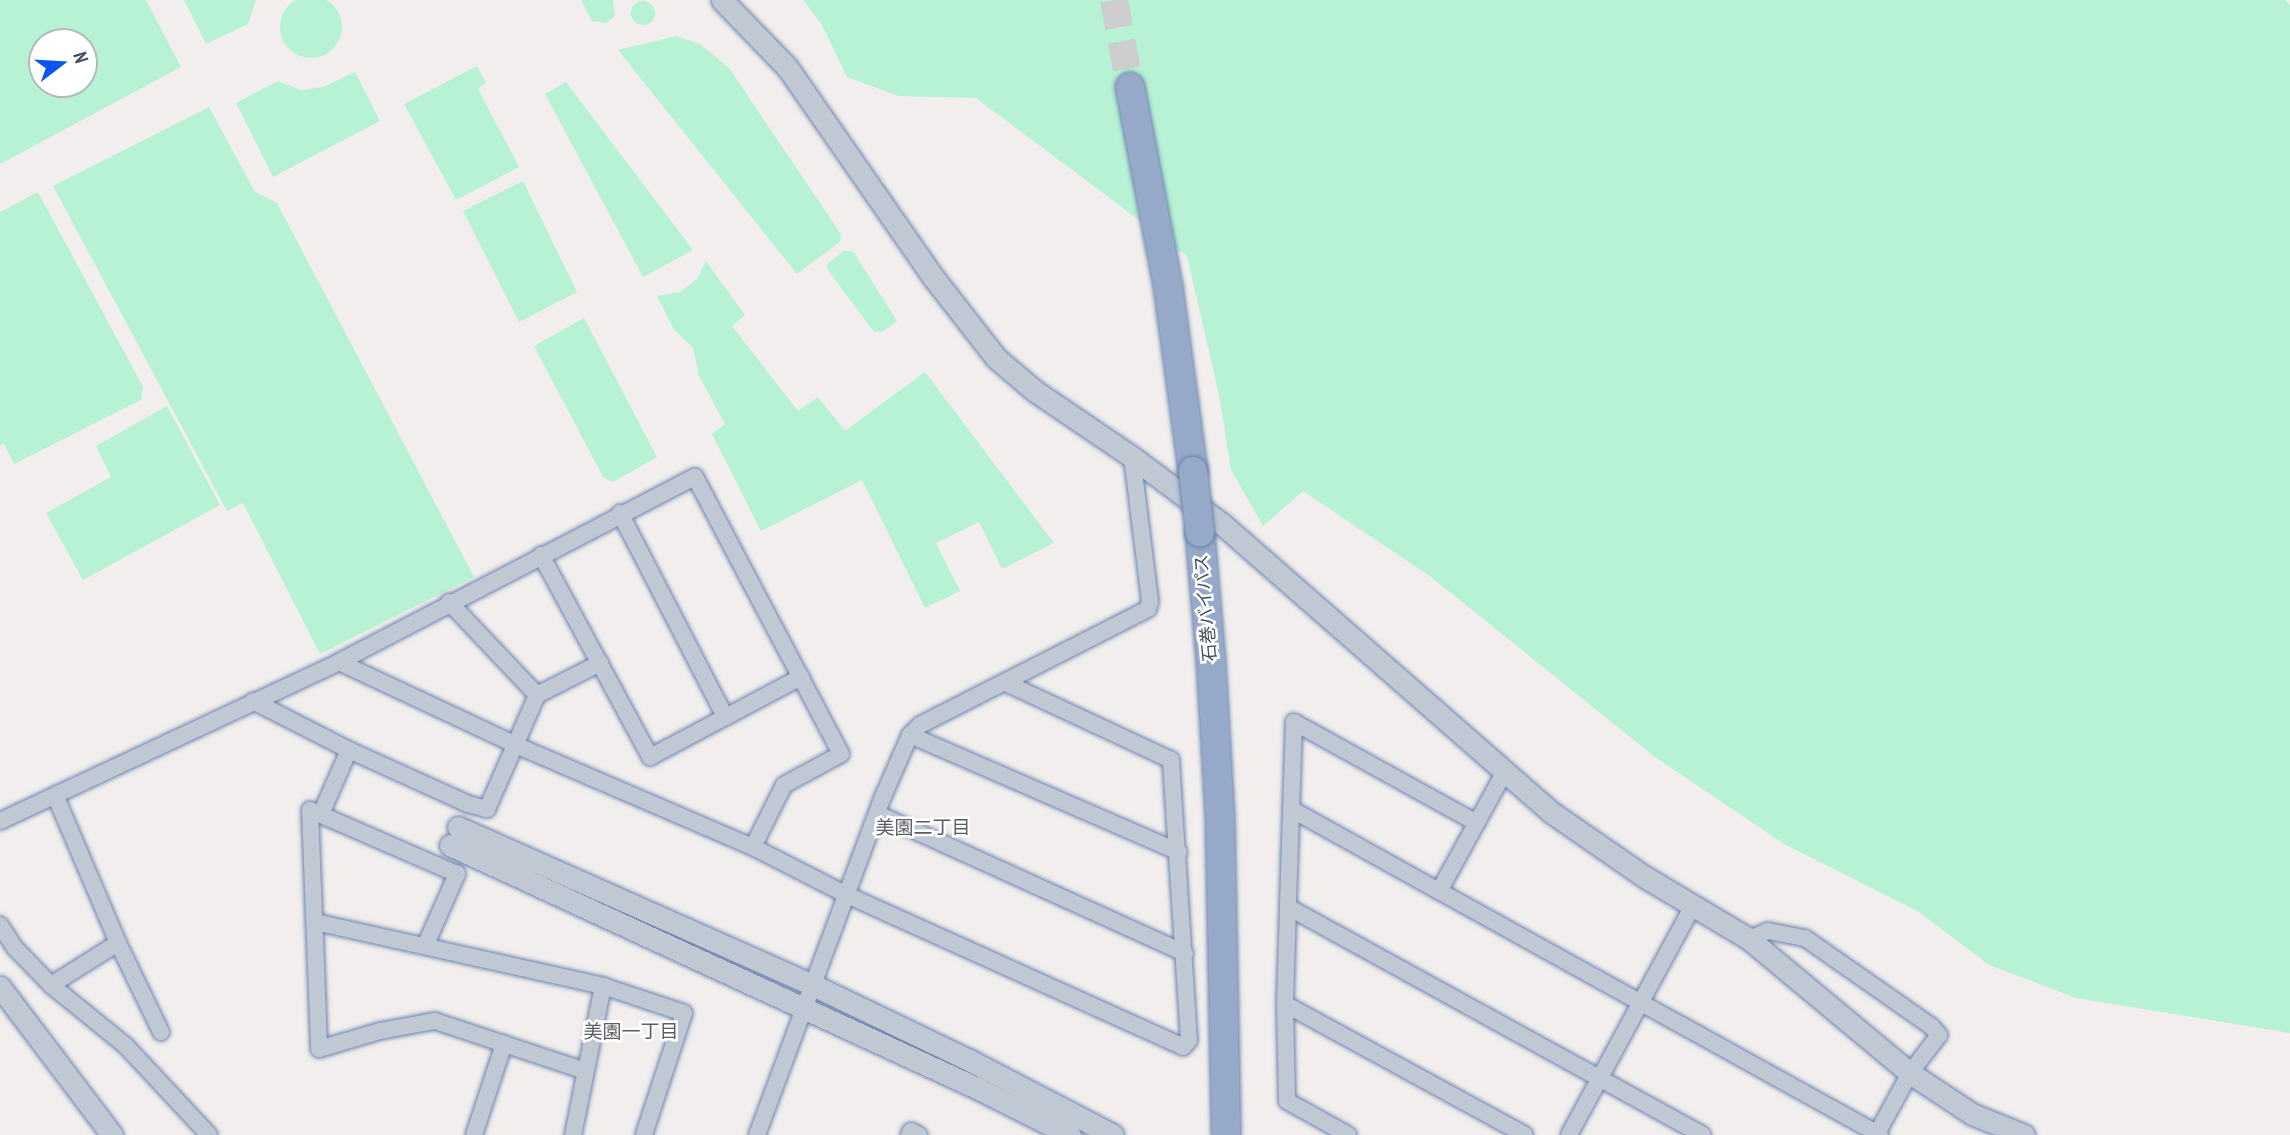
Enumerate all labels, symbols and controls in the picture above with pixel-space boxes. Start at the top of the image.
north arrow [28,28,98,98]
text: N [68,49,94,66]
street label: 石巻バイパス [1191,553,1221,663]
district label: 美園二丁目 [876,817,970,839]
district label: 美園一丁目 [584,1021,678,1043]

